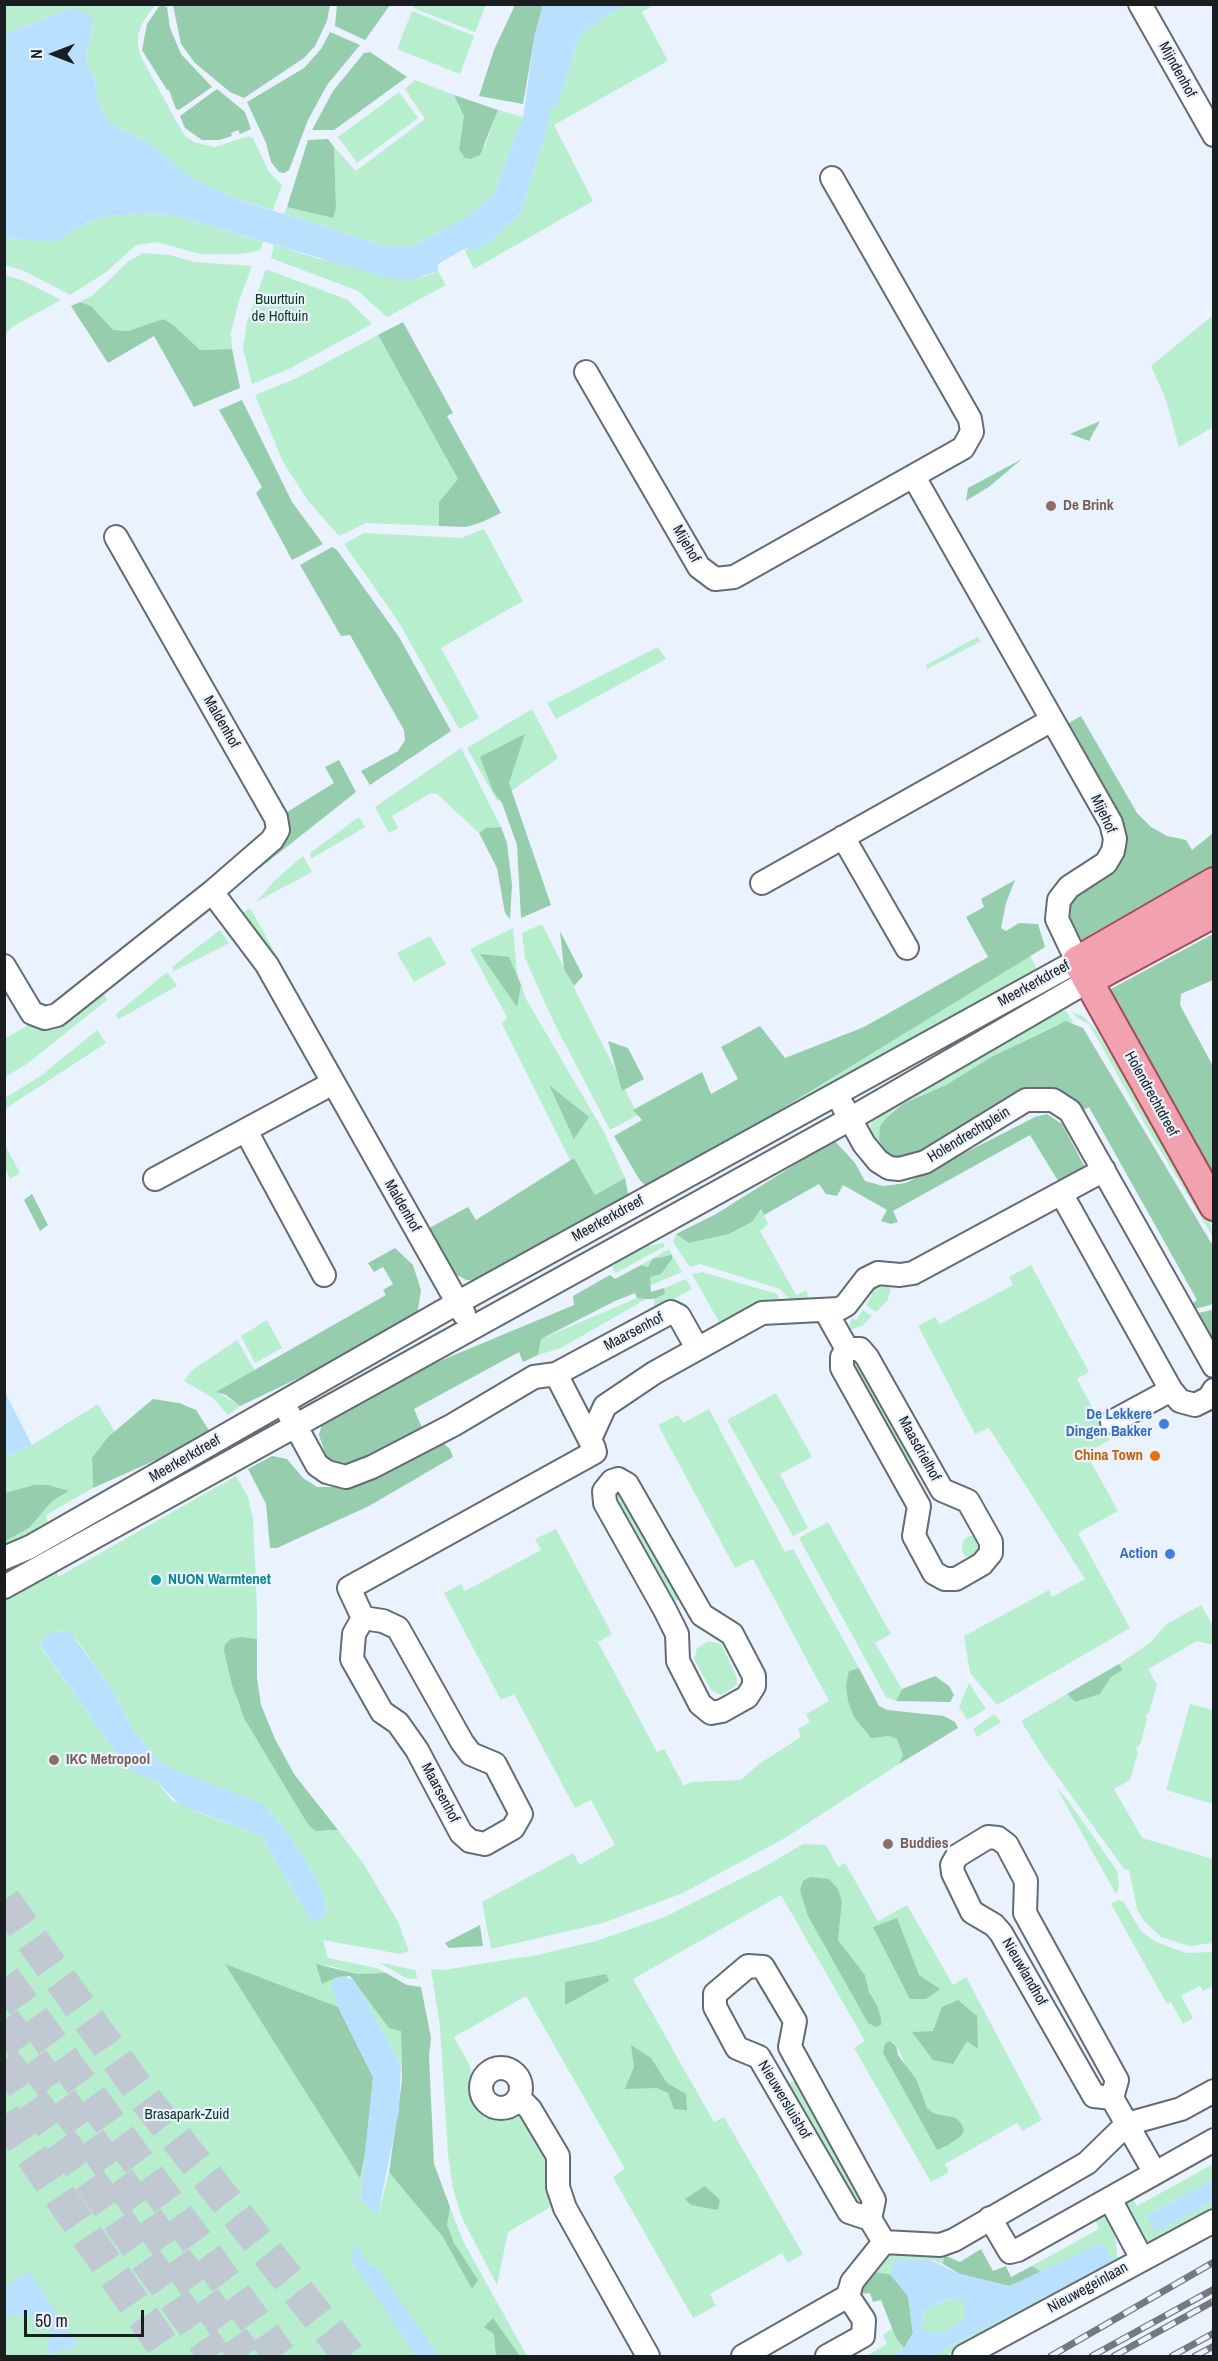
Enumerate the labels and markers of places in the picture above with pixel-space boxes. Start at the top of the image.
place label: De Brink [1063,497,1114,515]
marker: De Brink [1044,499,1058,513]
place label: De Lekkere Dingen Bakker [1066,1406,1152,1441]
marker: De Lekkere Dingen Bakker [1157,1417,1171,1431]
place label: China Town [1074,1447,1143,1465]
marker: China Town [1148,1449,1162,1463]
place label: Action [1120,1545,1158,1563]
marker: Action [1163,1547,1177,1561]
place label: NUON Warmtenet [168,1571,271,1589]
marker: NUON Warmtenet [149,1573,163,1587]
place label: IKC Metropool [66,1751,150,1769]
marker: IKC Metropool [47,1753,61,1767]
place label: Buddies [900,1835,949,1853]
marker: Buddies [881,1837,895,1851]

